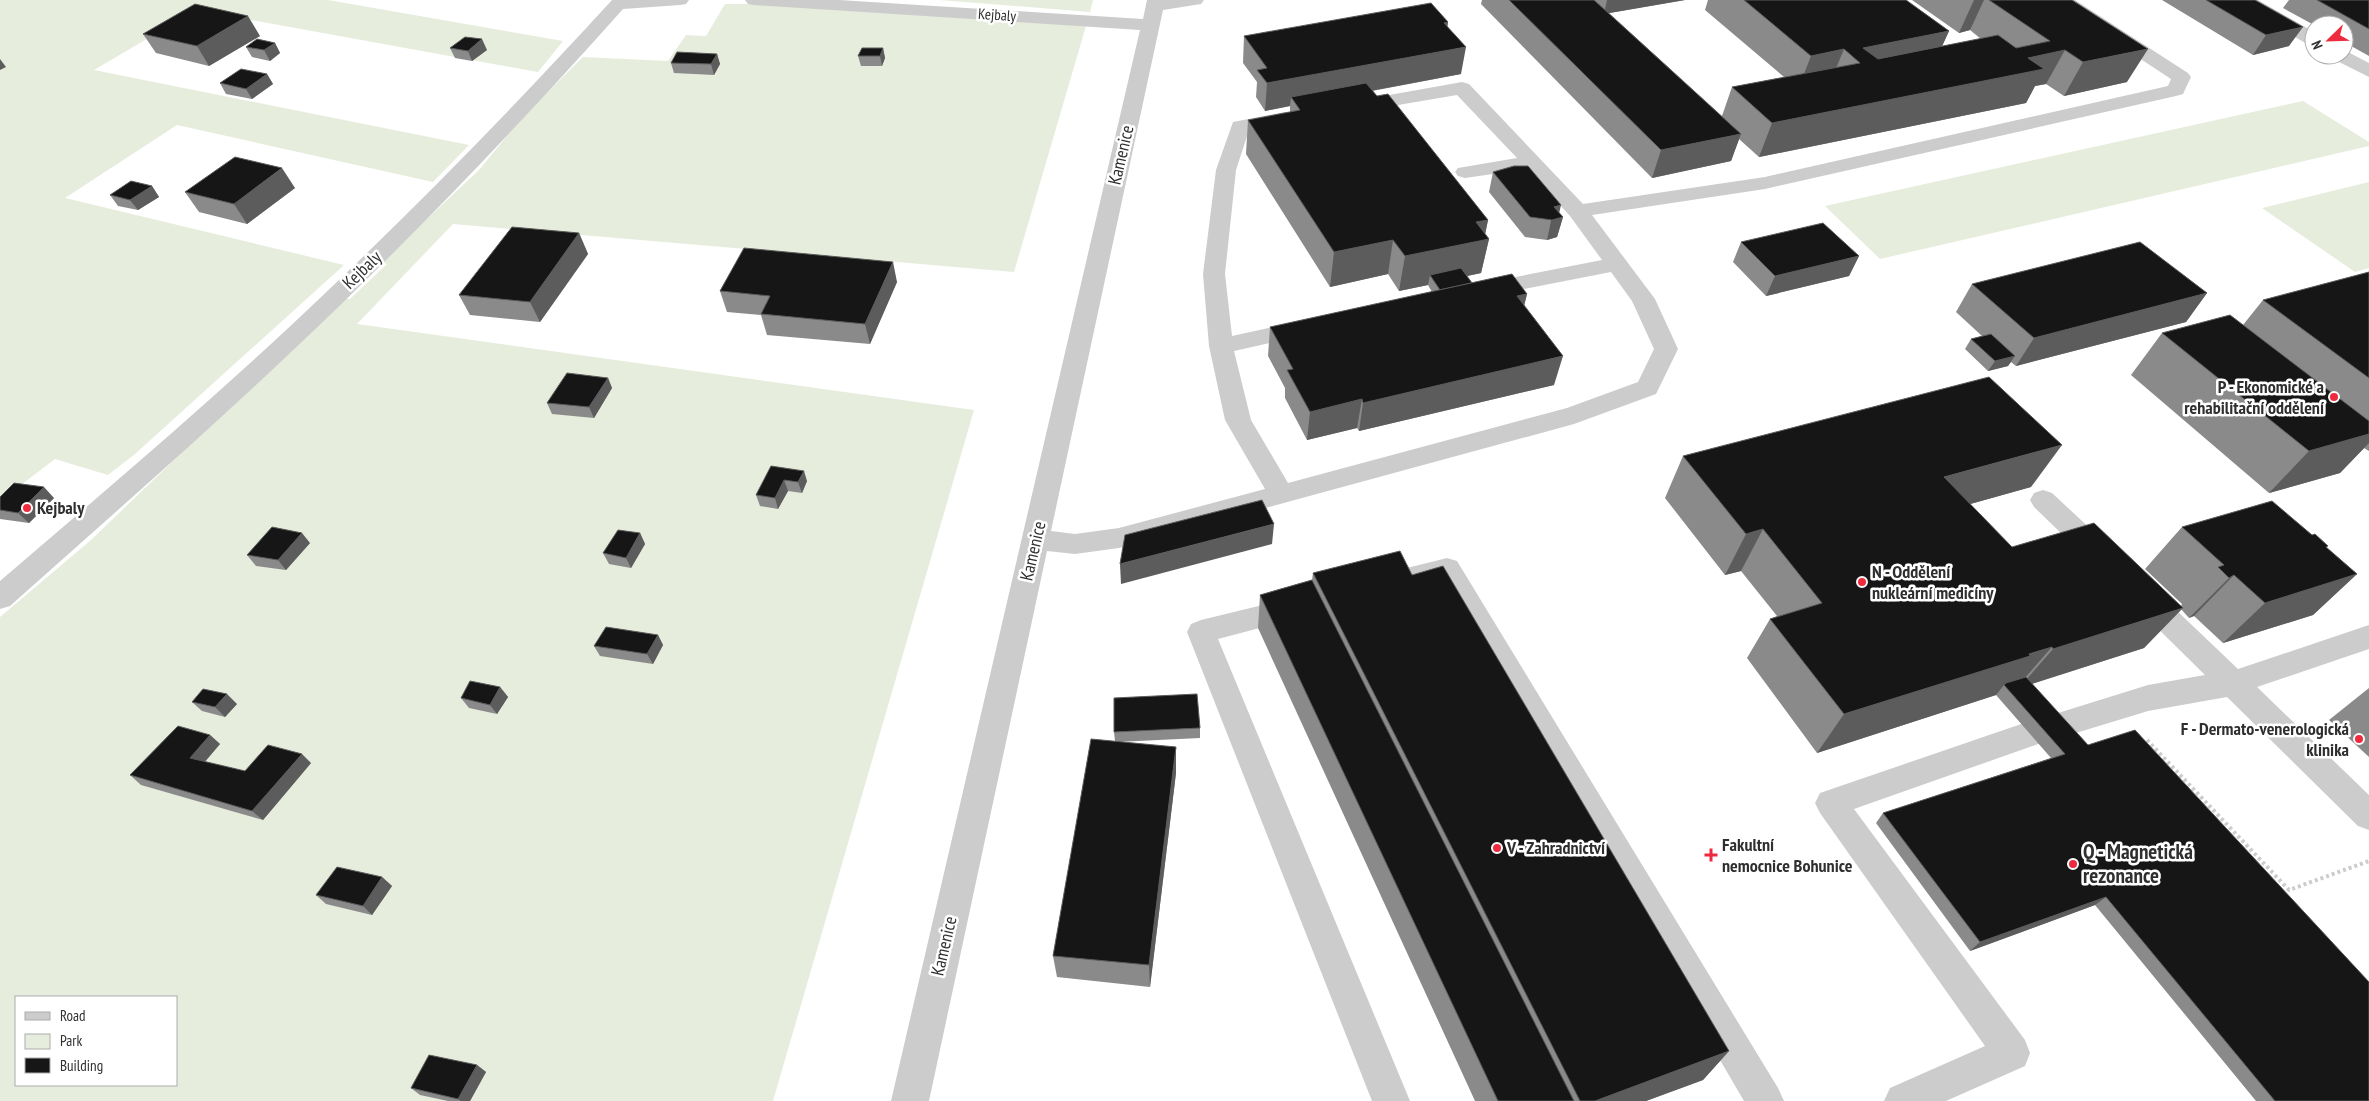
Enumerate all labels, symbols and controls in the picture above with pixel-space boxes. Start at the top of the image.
street label: Kejbaly [977,4,1017,25]
north arrow [2304,15,2354,65]
text: N [2307,38,2327,52]
street label: Kamenice [1103,123,1138,187]
street label: Kejbaly [337,245,386,294]
place label: P - Ekonomické a rehabilitační oddělení [2184,375,2324,419]
marker: P - Ekonomické a rehabilitační oddělení [2328,391,2340,403]
place label: Kejbaly [37,496,85,519]
marker: Kejbaly [21,502,33,514]
street label: Kamenice [1015,519,1050,583]
place label: N - Oddělení nukleární medicíny [1872,560,1994,604]
marker: N - Oddělení nukleární medicíny [1856,576,1868,588]
place label: F - Dermato-venerologická klinika [2181,717,2349,761]
marker: F - Dermato-venerologická klinika [2353,733,2365,745]
place label: Fakultní nemocnice Bohunice [1722,833,1853,877]
place label: V - Zahradnictví [1506,836,1605,859]
place label: Q - Magnetická rezonance [2083,838,2193,889]
marker: V - Zahradnictví [1491,842,1503,854]
marker: Fakultní nemocnice Bohunice [1704,848,1718,862]
marker: Q - Magnetická rezonance [2067,858,2079,870]
street label: Kamenice [926,914,961,978]
legend [15,996,178,1086]
text: Road [60,1006,86,1025]
text: Park [60,1031,82,1050]
text: Building [60,1056,103,1075]

